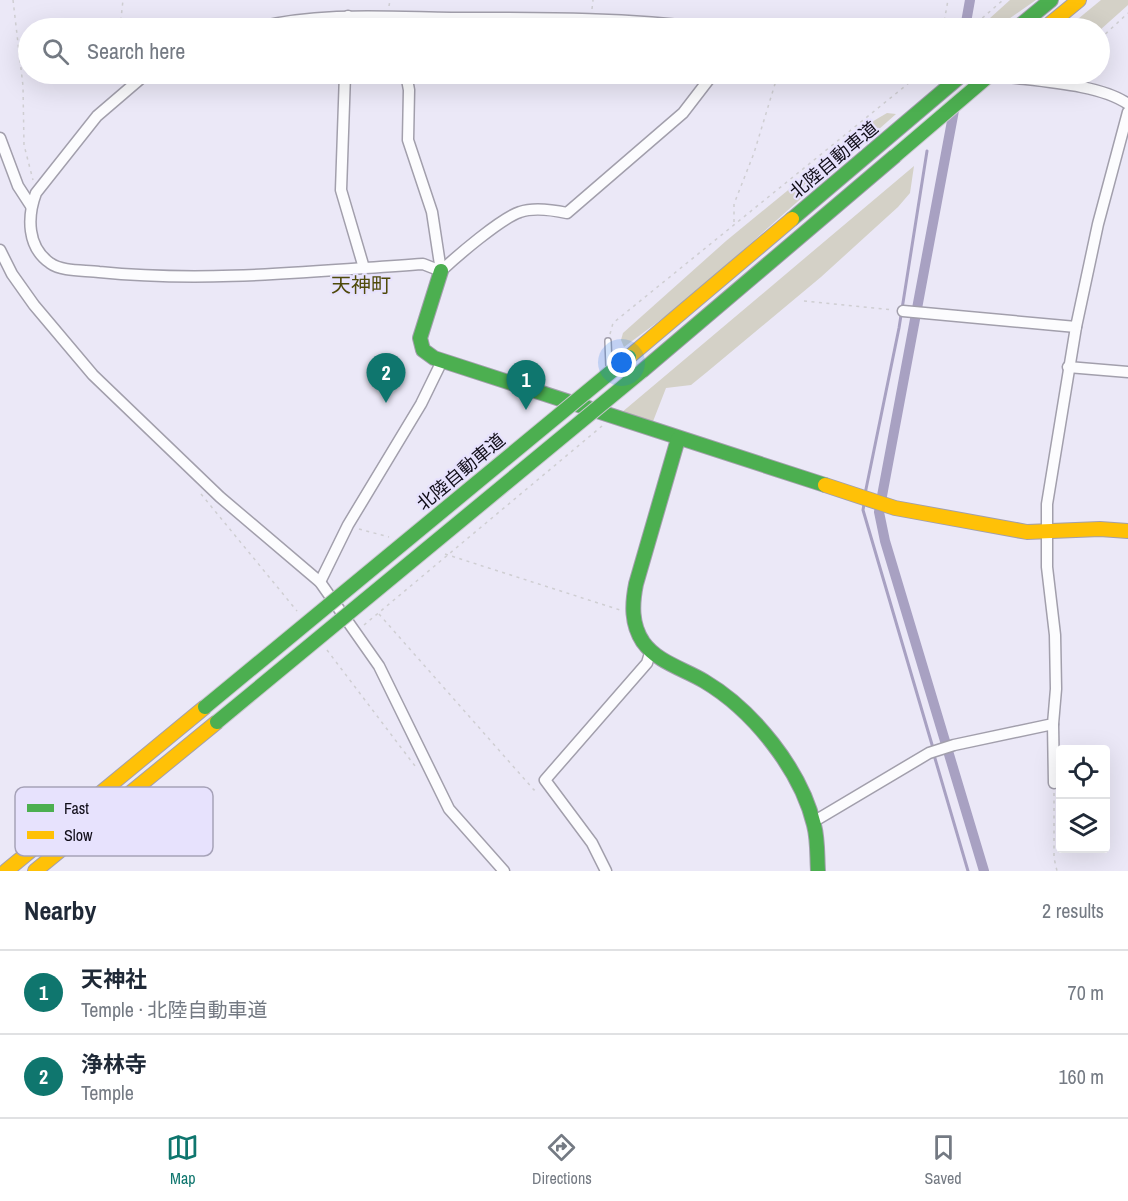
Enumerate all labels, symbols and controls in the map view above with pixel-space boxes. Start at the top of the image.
search box [18,18,1110,84]
icon: search [39,35,72,68]
text: Search here [87,36,185,66]
street label: 北陸自動車道 [784,115,883,204]
district label: 天神町 [331,271,391,298]
your location [607,348,636,377]
pin: 2 [366,354,406,403]
pin: 1 [506,360,546,410]
street label: 北陸自動車道 [411,427,510,516]
map controls [1056,745,1110,853]
button: locate [1056,745,1110,799]
legend [15,787,213,856]
text: Fast [64,797,89,819]
button: layers [1056,799,1110,853]
text: Slow [64,824,93,846]
text: Nearby [24,893,96,928]
text: 2 results [1042,897,1104,924]
text: 天神社 [81,964,147,994]
text: 1 [39,979,48,1006]
text: 70 m [1068,979,1104,1006]
text: Temple · 北陸自動車道 [81,996,268,1023]
text: 浄林寺 [81,1049,147,1079]
text: 2 [39,1063,48,1090]
text: 160 m [1058,1063,1104,1090]
text: Temple [81,1079,134,1106]
tab: Map [166,1131,199,1189]
tab: Directions [532,1131,592,1189]
tab: Saved [924,1131,962,1189]

